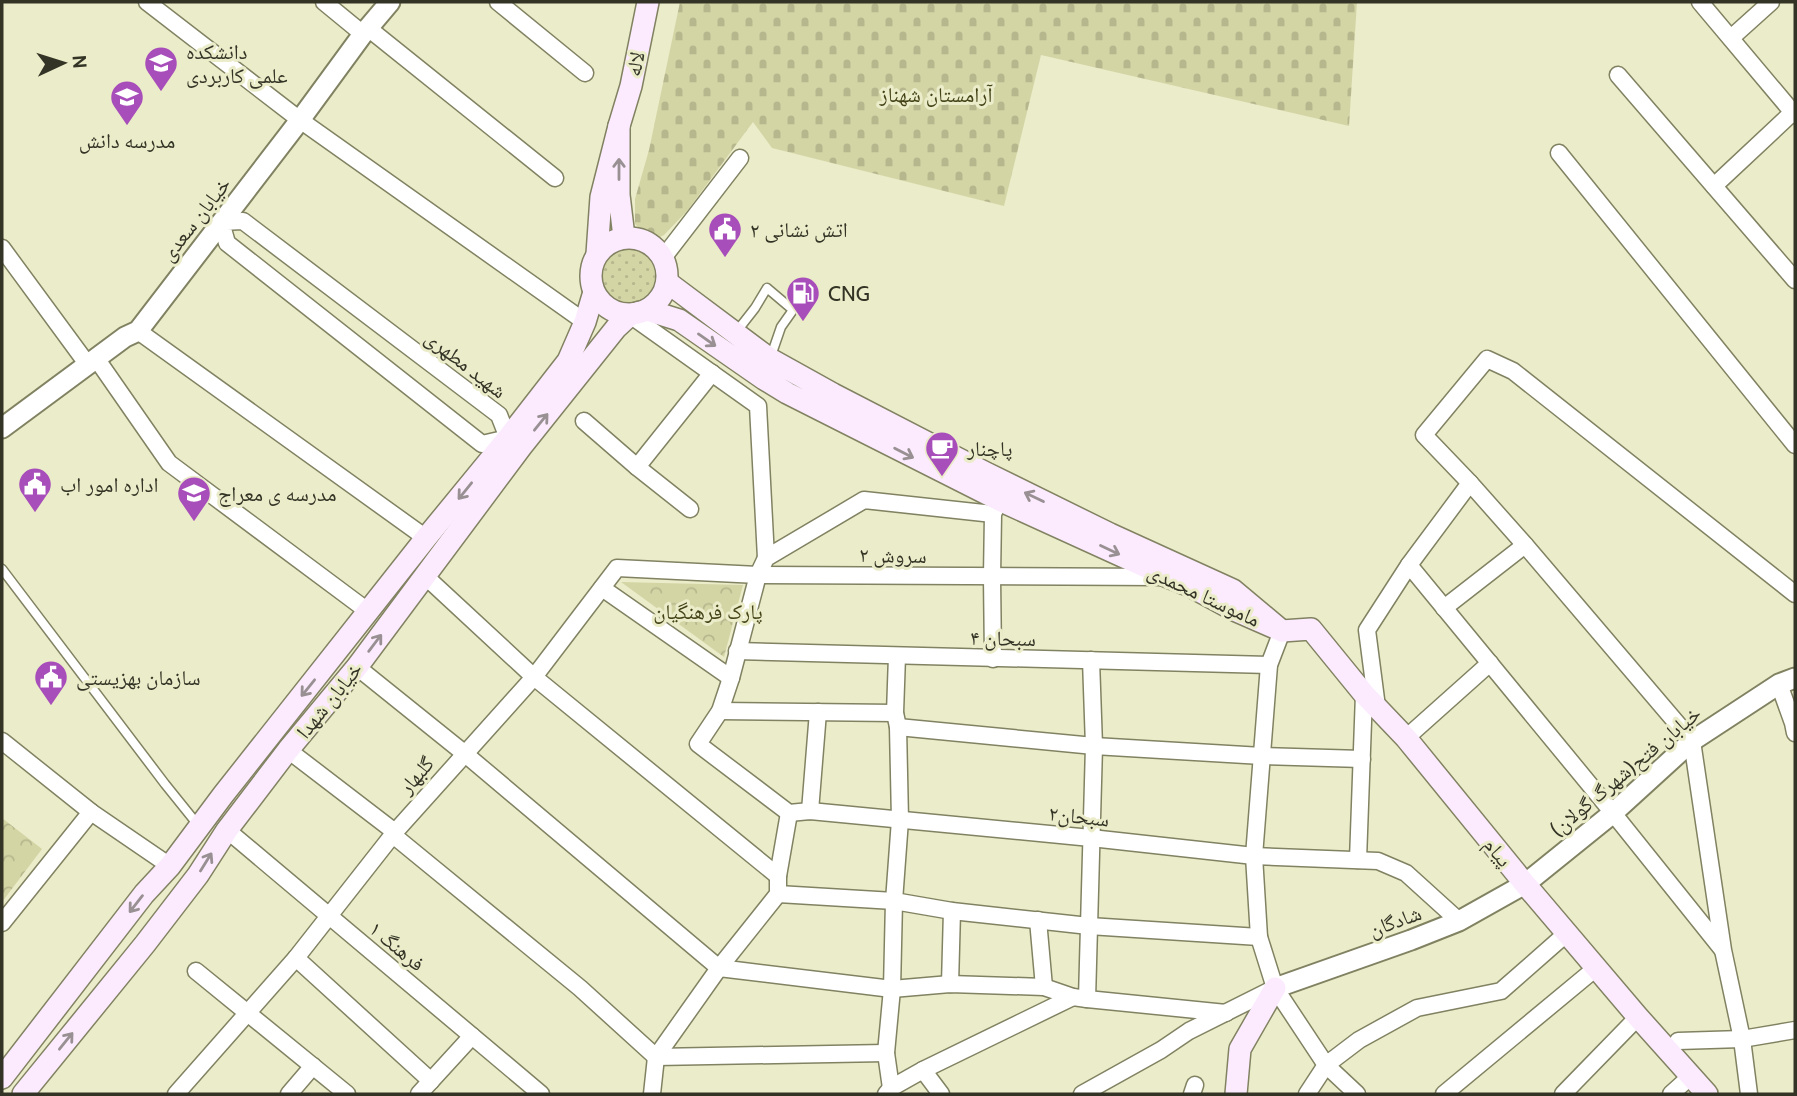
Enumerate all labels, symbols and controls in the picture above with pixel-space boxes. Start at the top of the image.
north arrow [28,28,98,98]
place label: دانشکده علمی کاربردی [186,39,288,89]
school or university icon: دانشکده علمی کاربردی [142,44,180,93]
street label: لاله [620,49,650,79]
text: N [68,54,91,69]
school or university icon: مدرسه دانش [108,78,146,127]
park label: آرامستان شهناز [879,82,993,107]
place label: مدرسه دانش [79,128,175,154]
one-way arrow [612,158,626,181]
street label: خیابان سعدی [154,172,236,266]
public building icon: اتش نشانی ۲ [706,210,744,259]
place label: اتش نشانی ۲ [750,217,848,243]
fuel station icon: CNG [784,274,822,323]
place label: CNG [828,281,870,306]
street label: شهید مطهری [420,325,512,403]
one-way arrow [697,333,716,347]
one-way arrow [533,413,548,432]
cafe icon: پاچنار [923,429,961,478]
place label: پاچنار [966,436,1012,461]
one-way arrow [893,446,914,460]
public building icon: اداره امور اب [16,465,54,514]
place label: اداره امور اب [60,472,159,497]
school or university icon: مدرسه ی معراج [175,474,213,523]
place label: مدرسه ی معراج [218,481,336,507]
one-way arrow [457,481,473,499]
one-way arrow [1024,489,1045,503]
street label: سروش ۲ [859,542,927,569]
one-way arrow [1099,544,1120,558]
street label: ماموستا محمدی [1144,558,1264,632]
park label: پارک فرهنگیان [653,599,763,624]
street label: سبحان ۴ [970,625,1036,651]
one-way arrow [367,634,382,653]
street label: خیابان شهدا [291,657,367,743]
public building icon: سازمان بهزیستی [32,658,70,707]
place label: سازمان بهزیستی [76,665,201,691]
one-way arrow [301,678,316,697]
street label: خیابان فتح(شهرگ گولان) [1544,700,1706,842]
street label: گلبهار [392,751,439,800]
street label: سبحان۲ [1047,800,1111,832]
street label: پیام [1477,832,1517,873]
one-way arrow [199,853,214,872]
one-way arrow [129,894,144,913]
street label: شادگان [1365,900,1425,942]
street label: فرهنگ ۱ [364,916,430,976]
one-way arrow [59,1033,74,1051]

